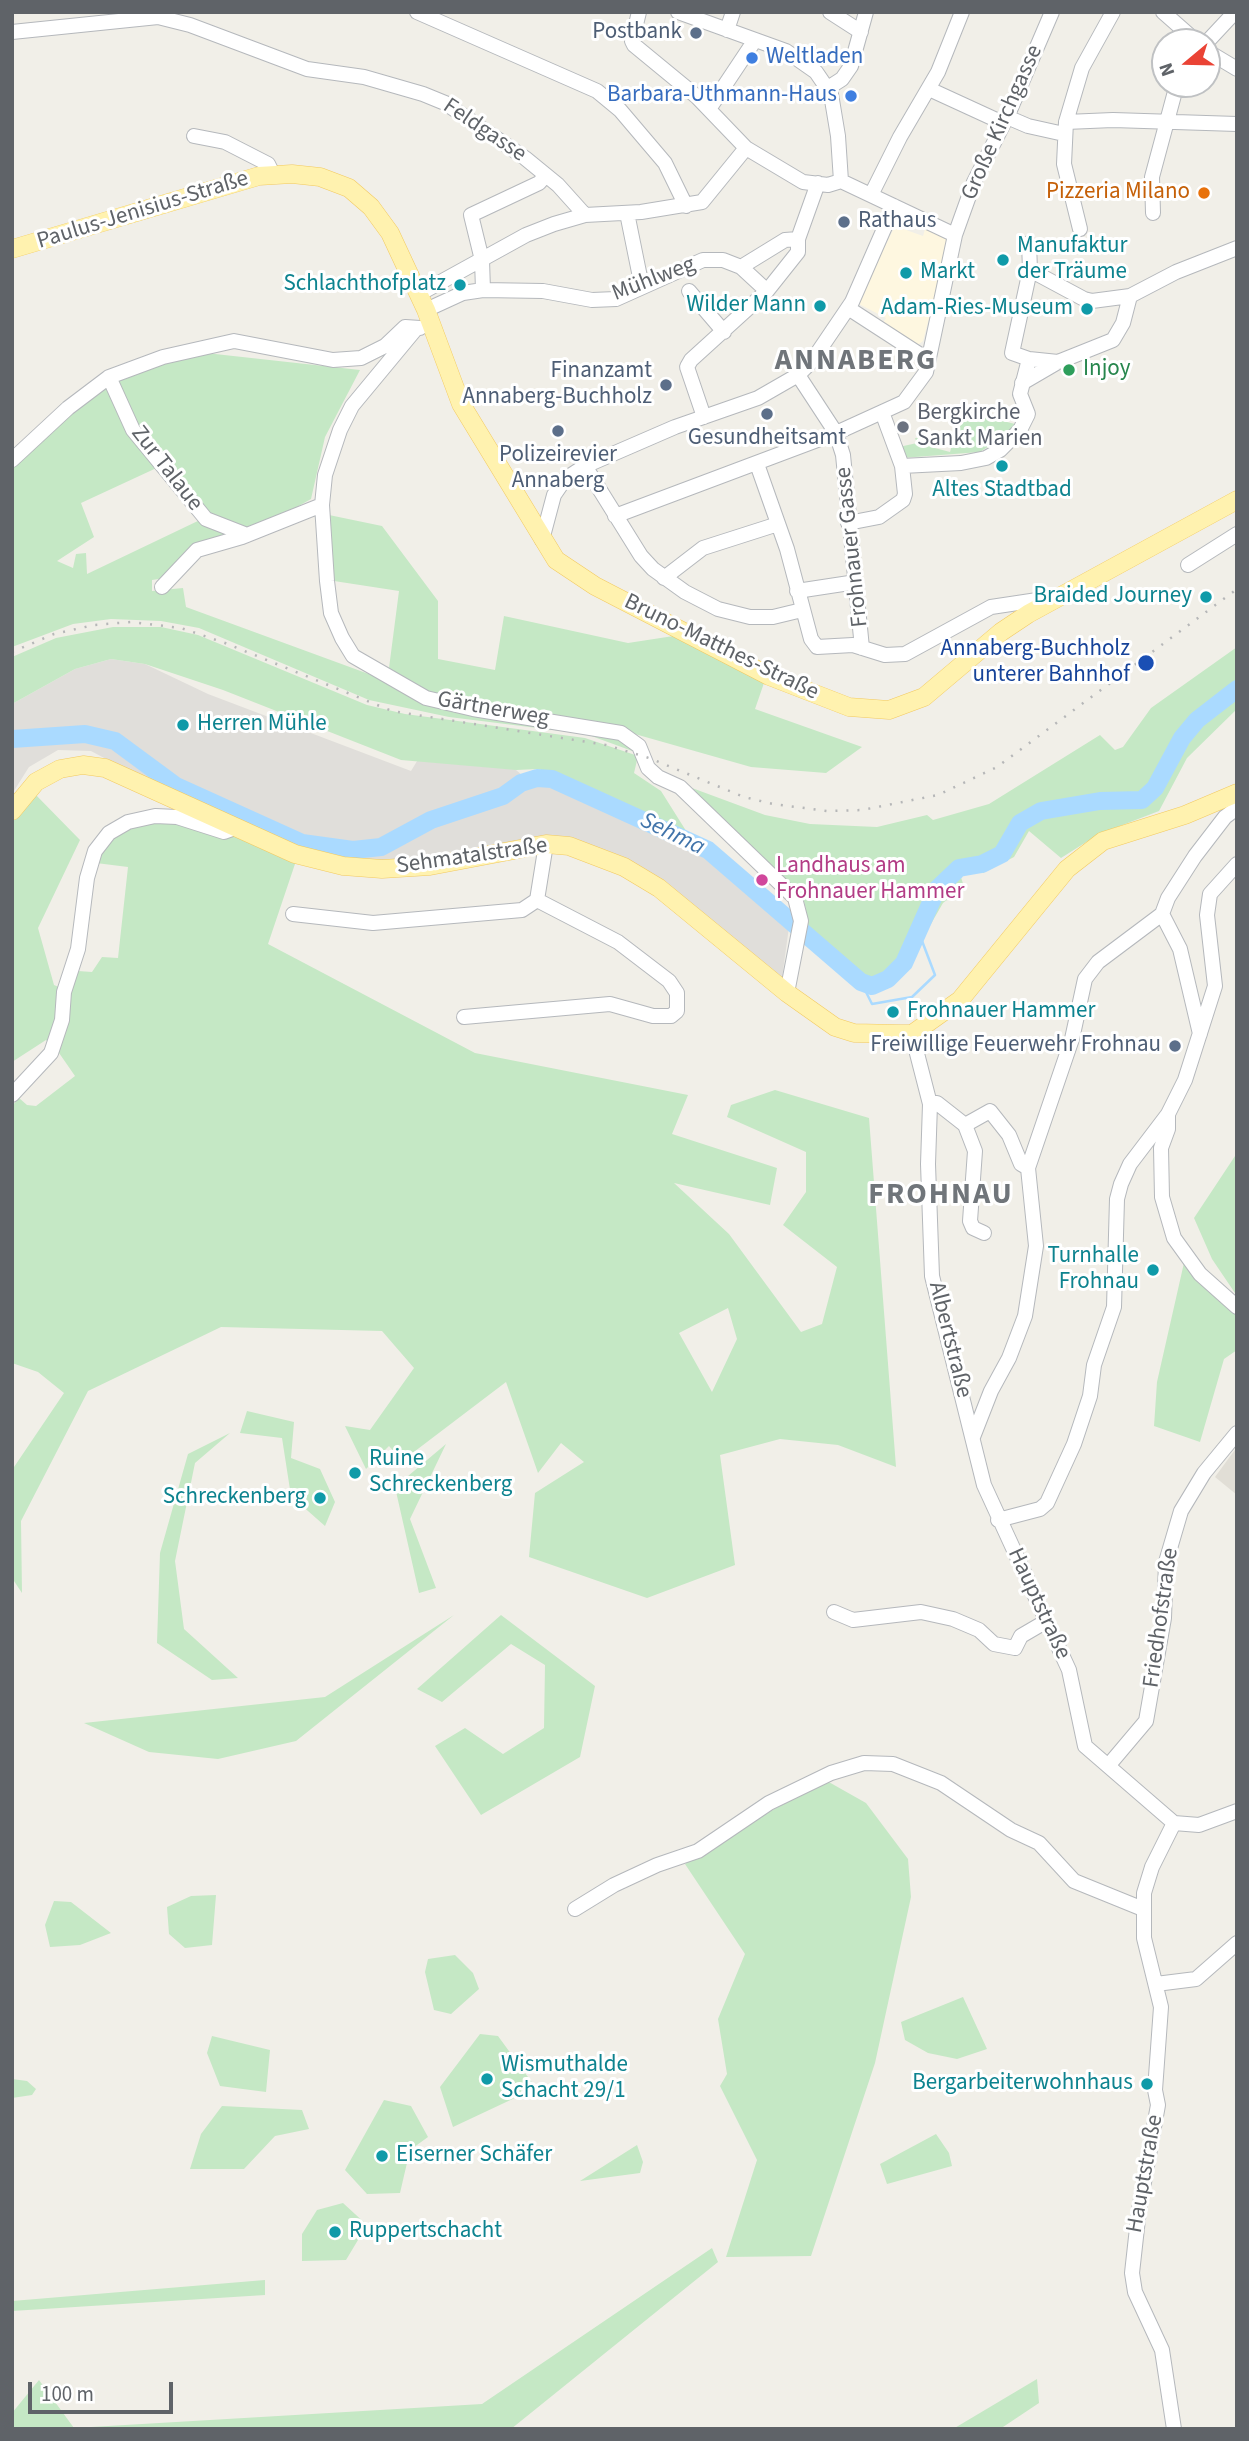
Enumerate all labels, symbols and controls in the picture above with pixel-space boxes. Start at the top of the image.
place label: Postbank [592,19,682,47]
marker: Postbank [688,25,704,41]
north arrow [1151,28,1221,98]
street label: Große Kirchgasse [956,41,1050,205]
place label: Weltladen [766,44,863,72]
marker: Weltladen [744,50,760,66]
text: N [1153,59,1182,80]
place label: Barbara-Uthmann-Haus [607,82,837,110]
marker: Barbara-Uthmann-Haus [843,88,859,104]
street label: Feldgasse [437,93,531,169]
street label: Paulus-Jenisius-Straße [34,166,252,256]
place label: Pizzeria Milano [1046,179,1190,207]
marker: Pizzeria Milano [1196,185,1212,201]
place label: Rathaus [858,208,936,236]
marker: Rathaus [836,214,852,230]
place label: Manufaktur der Träume [1017,233,1127,287]
street label: Mühlweg [609,252,699,308]
marker: Manufaktur der Träume [995,252,1011,268]
place label: Markt [920,259,975,287]
marker: Markt [898,265,914,281]
place label: Schlachthofplatz [283,271,446,299]
marker: Schlachthofplatz [452,277,468,293]
place label: Wilder Mann [686,292,806,320]
place label: Adam-Ries-Museum [881,295,1073,323]
marker: Wilder Mann [812,298,828,314]
marker: Adam-Ries-Museum [1079,301,1095,317]
district label: ANNABERG [776,344,936,380]
place label: Injoy [1083,356,1130,384]
place label: Finanzamt Annaberg-Buchholz [462,358,652,412]
marker: Injoy [1061,362,1077,378]
marker: Finanzamt Annaberg-Buchholz [658,377,674,393]
place label: Bergkirche Sankt Marien [917,400,1043,454]
marker: Gesundheitsamt [759,406,775,422]
marker: Bergkirche Sankt Marien [895,419,911,435]
street label: Zur Talaue [124,421,208,517]
marker: Polizeirevier Annaberg [550,423,566,439]
place label: Gesundheitsamt [688,425,846,453]
place label: Polizeirevier Annaberg [499,442,617,496]
marker: Altes Stadtbad [994,458,1010,474]
street label: Frohnauer Gasse [831,466,875,628]
place label: Altes Stadtbad [932,477,1072,505]
place label: Braided Journey [1033,583,1192,611]
street label: Bruno-Matthes-Straße [619,589,823,707]
marker: Braided Journey [1198,589,1214,605]
place label: Annaberg-Buchholz unterer Bahnhof [940,636,1130,690]
marker: Annaberg-Buchholz unterer Bahnhof [1136,653,1156,673]
street label: Gärtnerweg [435,687,551,733]
place label: Herren Mühle [197,711,327,739]
marker: Herren Mühle [175,717,191,733]
water label: Sehma [635,807,709,863]
street label: Sehmatalstraße [395,833,549,881]
place label: Landhaus am Frohnauer Hammer [776,853,964,907]
marker: Landhaus am Frohnauer Hammer [754,872,770,888]
place label: Frohnauer Hammer [907,998,1095,1026]
marker: Frohnauer Hammer [885,1004,901,1020]
place label: Freiwillige Feuerwehr Frohnau [870,1032,1161,1060]
marker: Freiwillige Feuerwehr Frohnau [1167,1038,1183,1054]
district label: FROHNAU [869,1178,1013,1214]
place label: Turnhalle Frohnau [1047,1243,1139,1297]
marker: Turnhalle Frohnau [1145,1262,1161,1278]
street label: Albertstraße [921,1279,977,1401]
place label: Ruine Schreckenberg [369,1446,512,1500]
marker: Ruine Schreckenberg [347,1465,363,1481]
place label: Schreckenberg [163,1484,306,1512]
marker: Schreckenberg [312,1490,328,1506]
street label: Hauptstraße [1000,1544,1076,1664]
street label: Friedhofstraße [1139,1546,1185,1690]
place label: Wismuthalde Schacht 29/1 [501,2052,628,2106]
place label: Bergarbeiterwohnhaus [912,2070,1133,2098]
marker: Wismuthalde Schacht 29/1 [479,2071,495,2087]
marker: Bergarbeiterwohnhaus [1139,2076,1155,2092]
street label: Hauptstraße [1122,2113,1170,2235]
place label: Eiserner Schäfer [396,2142,552,2170]
marker: Eiserner Schäfer [374,2148,390,2164]
place label: Ruppertschacht [349,2218,502,2246]
marker: Ruppertschacht [327,2224,343,2240]
scale bar [32,2368,177,2412]
text: 100 m [41,2379,94,2409]

